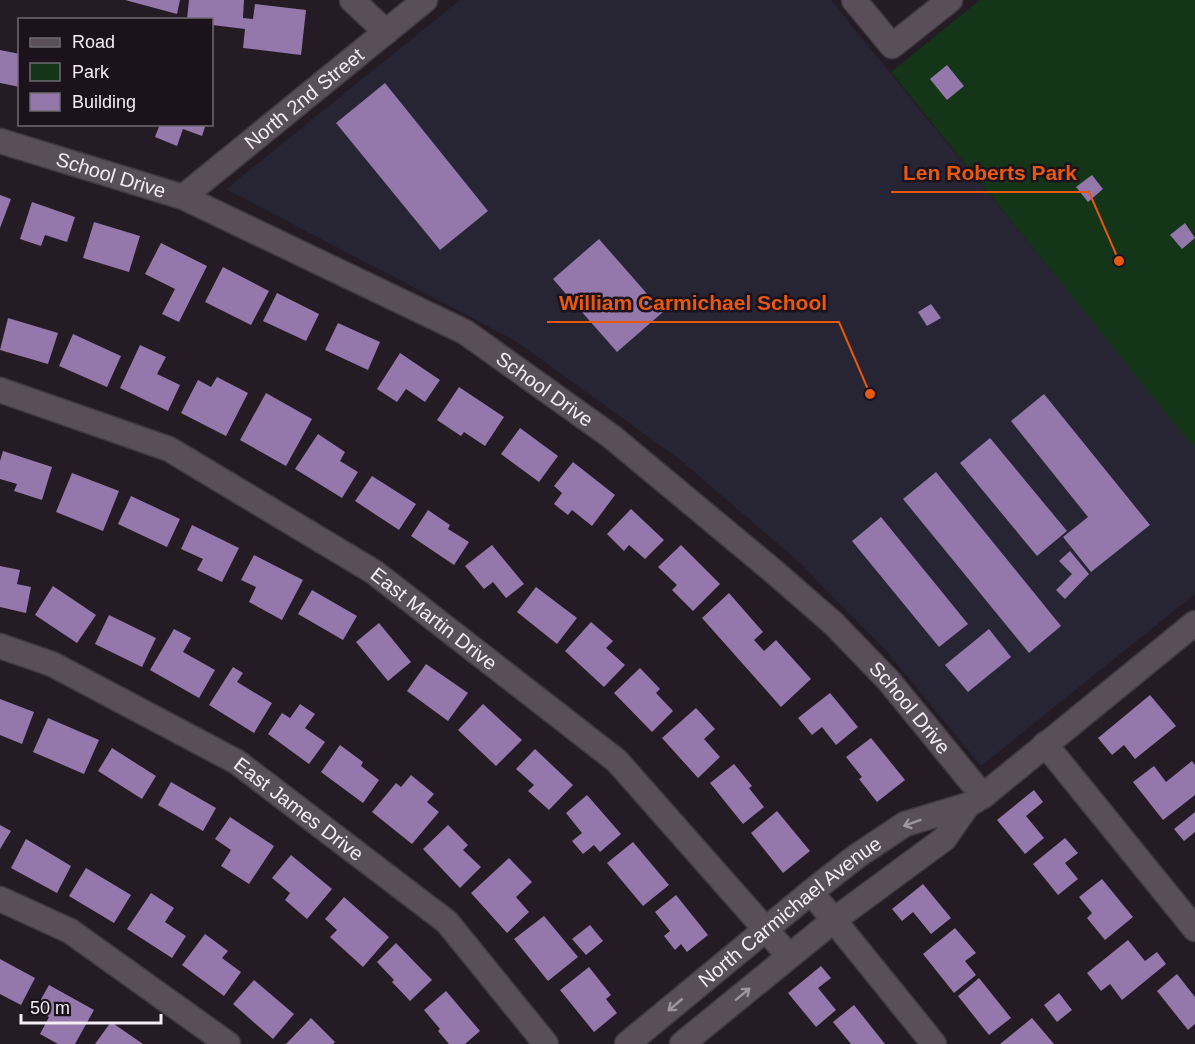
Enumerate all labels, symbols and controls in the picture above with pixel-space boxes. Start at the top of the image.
legend [18,18,213,126]
text: Road [72,32,115,52]
street label: North 2nd Street [240,43,368,153]
text: Park [72,62,110,82]
text: Building [72,92,136,112]
street label: School Drive [53,148,168,202]
callout: Len Roberts Park [891,153,1089,192]
text: Len Roberts Park [903,161,1077,184]
callout: William Carmichael School [547,283,839,322]
text: William Carmichael School [559,291,827,314]
street label: School Drive [492,347,597,431]
street label: East Martin Drive [367,563,501,674]
street label: School Drive [865,657,955,758]
street label: East James Drive [230,753,368,865]
one-way arrow [903,818,922,829]
street label: North Carmichael Avenue [694,832,885,991]
scale bar [21,987,160,1025]
one-way arrow [735,987,751,1000]
text: 50 m [30,998,70,1018]
one-way arrow [668,998,683,1012]

